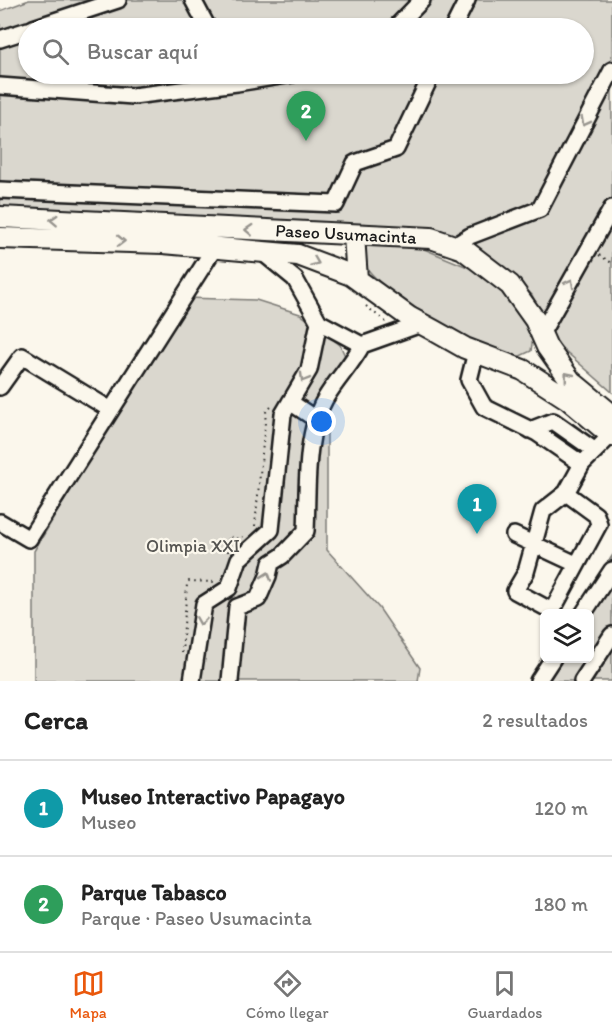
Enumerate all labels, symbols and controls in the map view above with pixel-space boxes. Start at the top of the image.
search box [18,18,594,84]
icon: search [39,35,72,68]
text: Buscar aquí [87,38,198,65]
pin: 2 [286,92,326,141]
one-way arrow [581,115,592,126]
one-way arrow [50,213,59,226]
street label: Paseo Usumacinta [275,219,418,249]
one-way arrow [245,223,254,236]
one-way arrow [117,235,126,248]
one-way arrow [308,255,319,267]
one-way arrow [563,279,574,289]
one-way arrow [300,372,311,382]
one-way arrow [565,372,576,383]
your location [307,407,336,436]
pin: 1 [458,484,496,534]
park label: Olimpia XXI [146,535,240,557]
one-way arrow [260,571,272,582]
map controls [540,609,594,663]
button: layers [540,609,594,663]
one-way arrow [195,616,208,626]
text: Cerca [24,704,88,736]
text: 2 resultados [482,708,588,732]
text: Museo Interactivo Papagayo [81,783,345,810]
text: 1 [39,796,48,820]
text: 120 m [535,796,588,820]
text: Museo [81,810,136,834]
text: Parque Tabasco [81,879,227,906]
text: 2 [38,892,49,916]
text: 180 m [534,892,588,916]
text: Parque · Paseo Usumacinta [81,906,312,930]
tab: Mapa [69,967,107,1022]
tab: Cómo llegar [246,967,329,1022]
tab: Guardados [467,967,542,1022]

